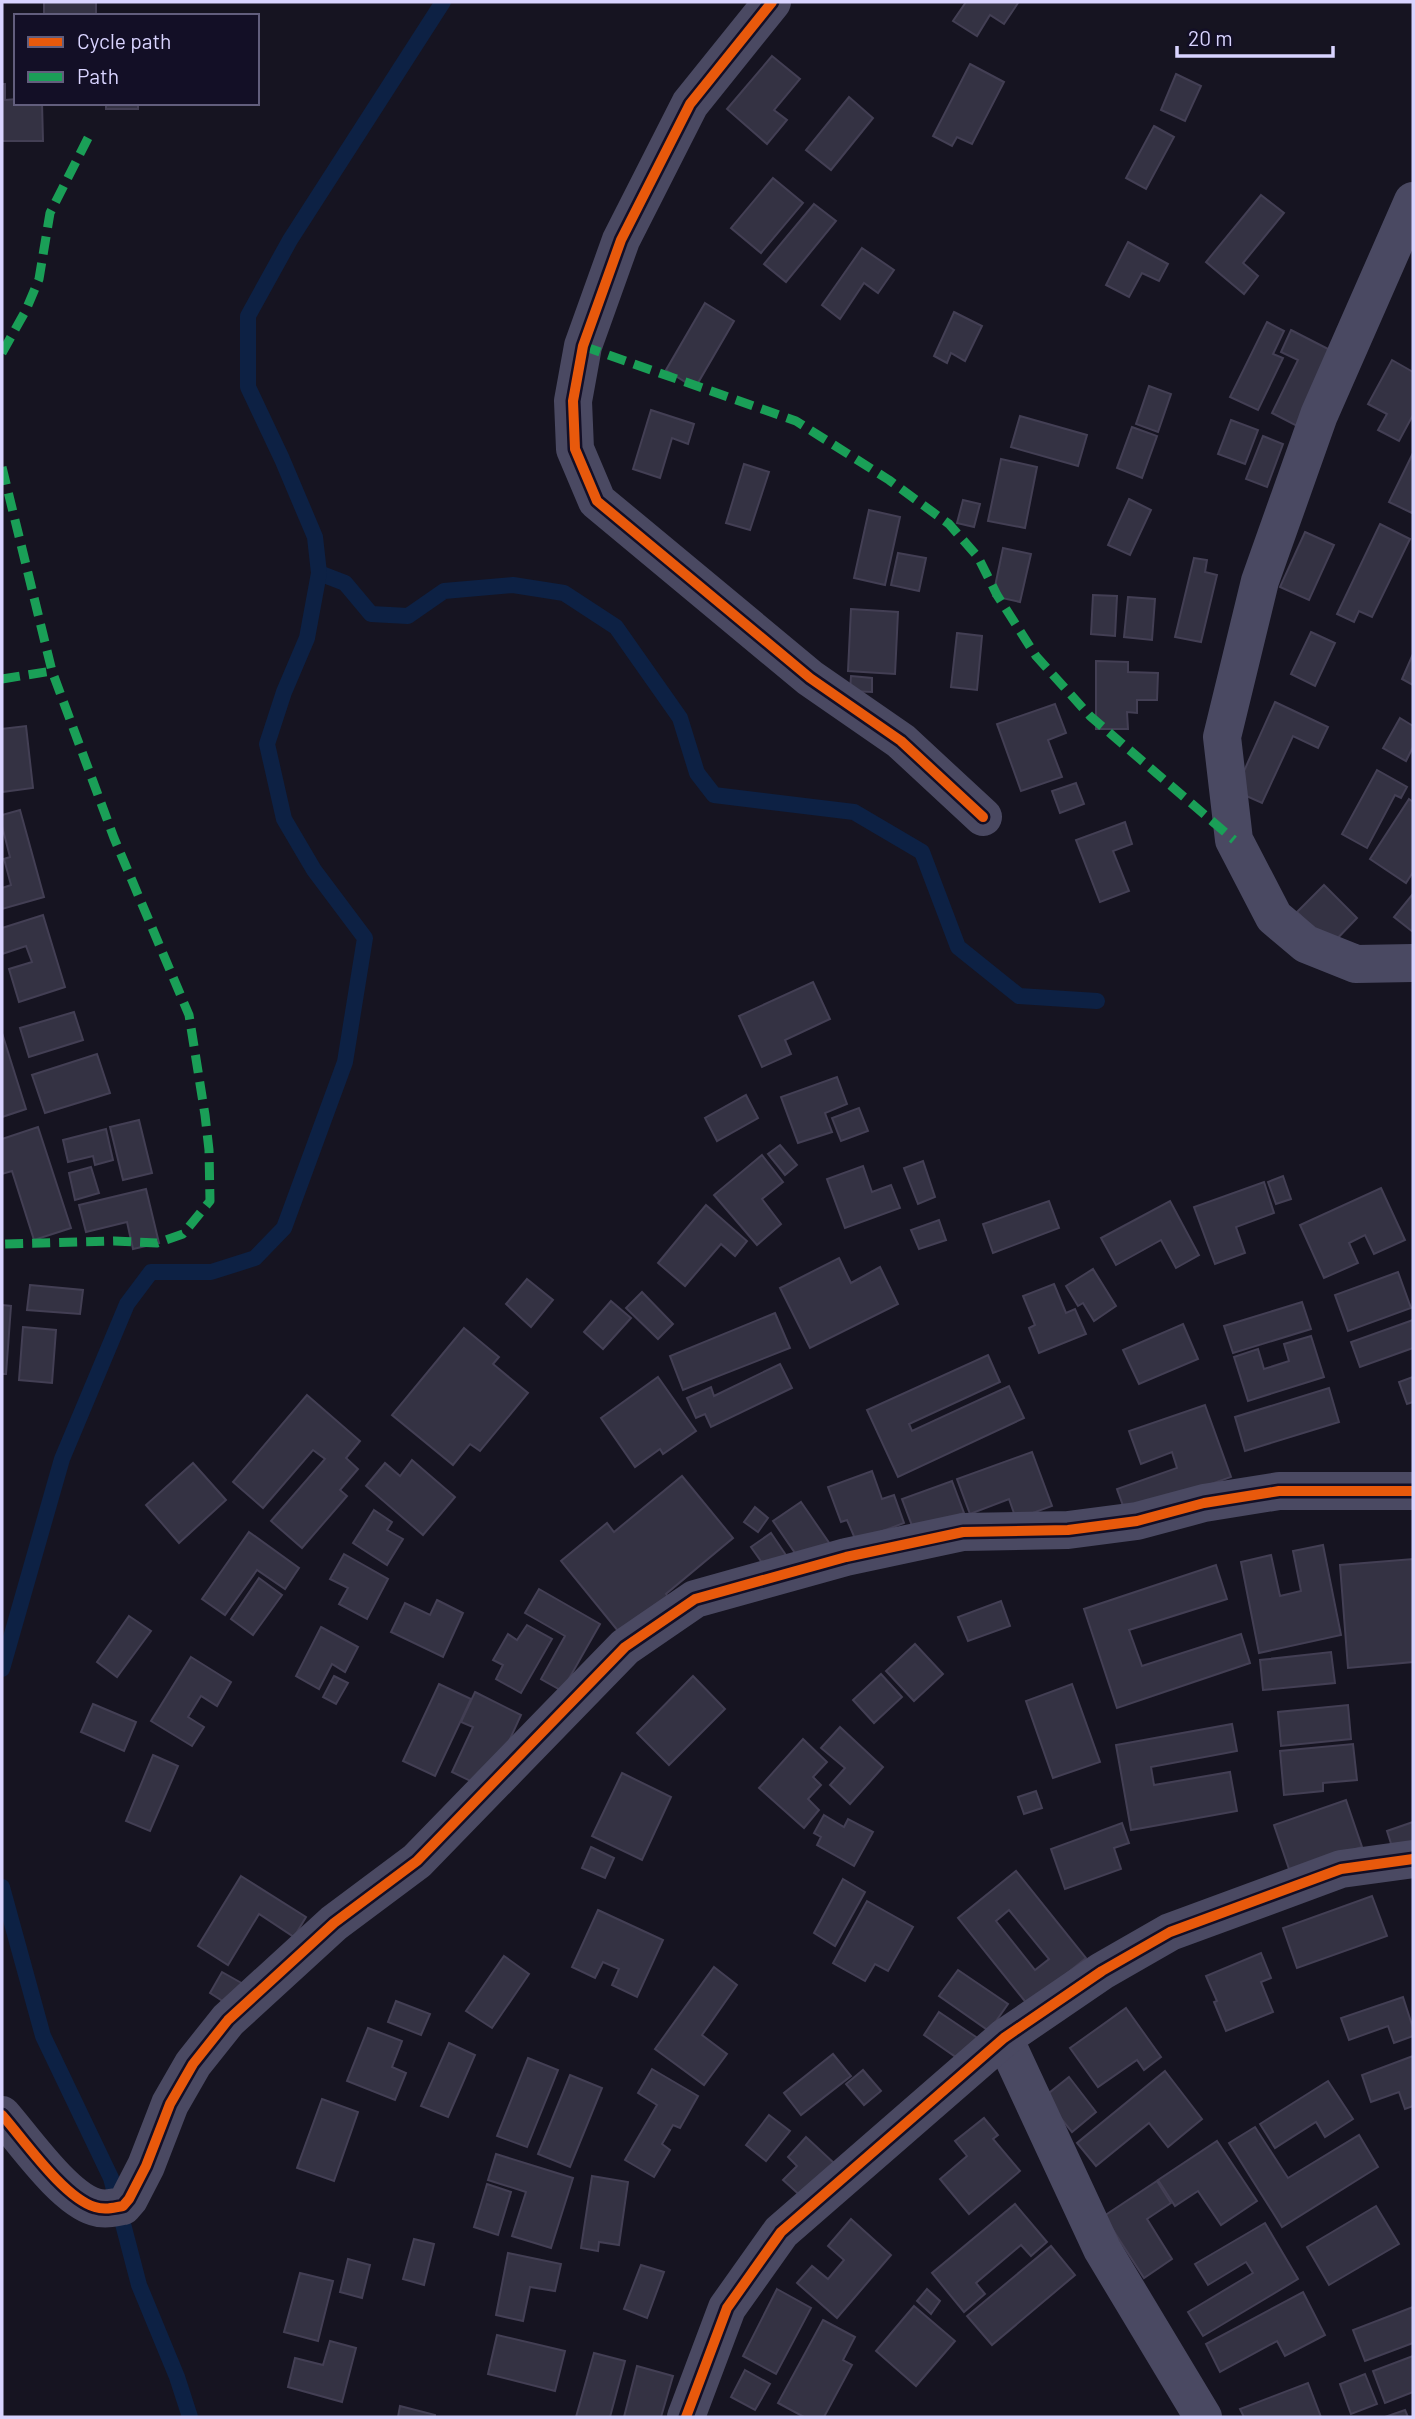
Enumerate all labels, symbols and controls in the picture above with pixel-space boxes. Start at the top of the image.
legend [14,14,259,105]
scale bar [1177,14,1333,58]
text: 20 m [1188,25,1233,50]
text: Cycle path [77,28,171,53]
text: Path [77,63,119,88]

